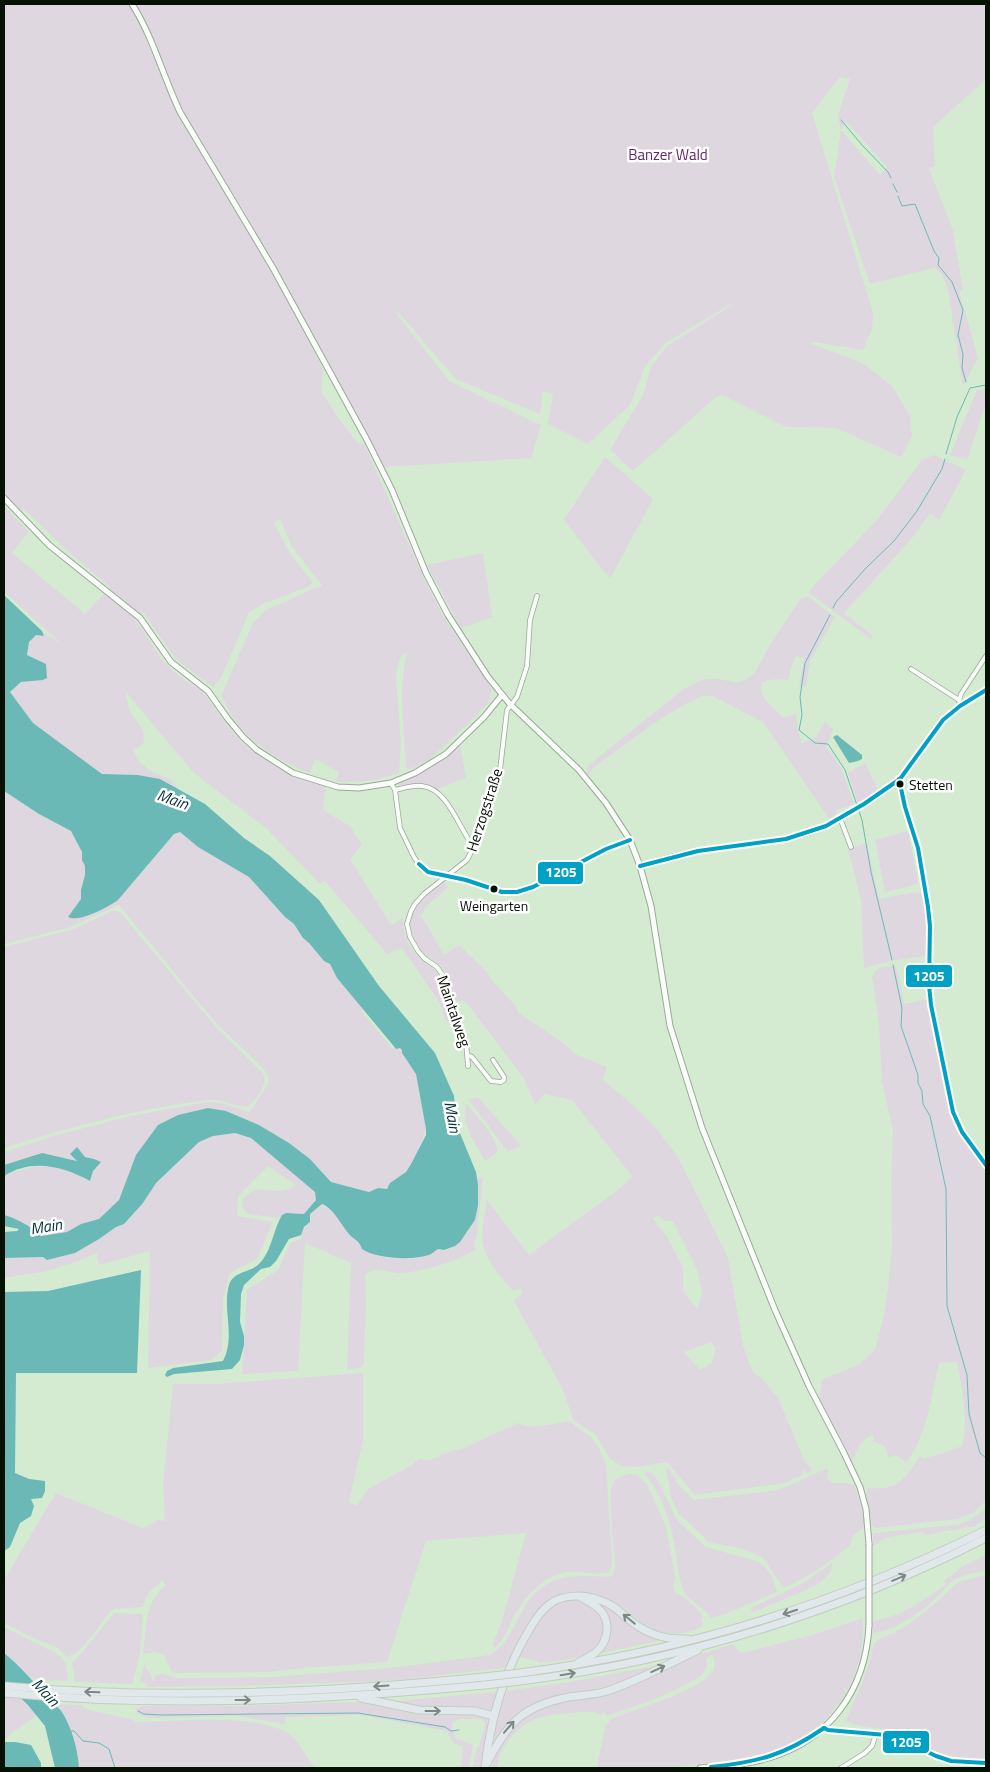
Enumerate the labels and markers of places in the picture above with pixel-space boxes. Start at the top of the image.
place label: Stetten [909,774,953,795]
marker: Stetten [895,779,905,789]
marker: Weingarten [489,884,499,894]
place label: Weingarten [460,895,528,916]

